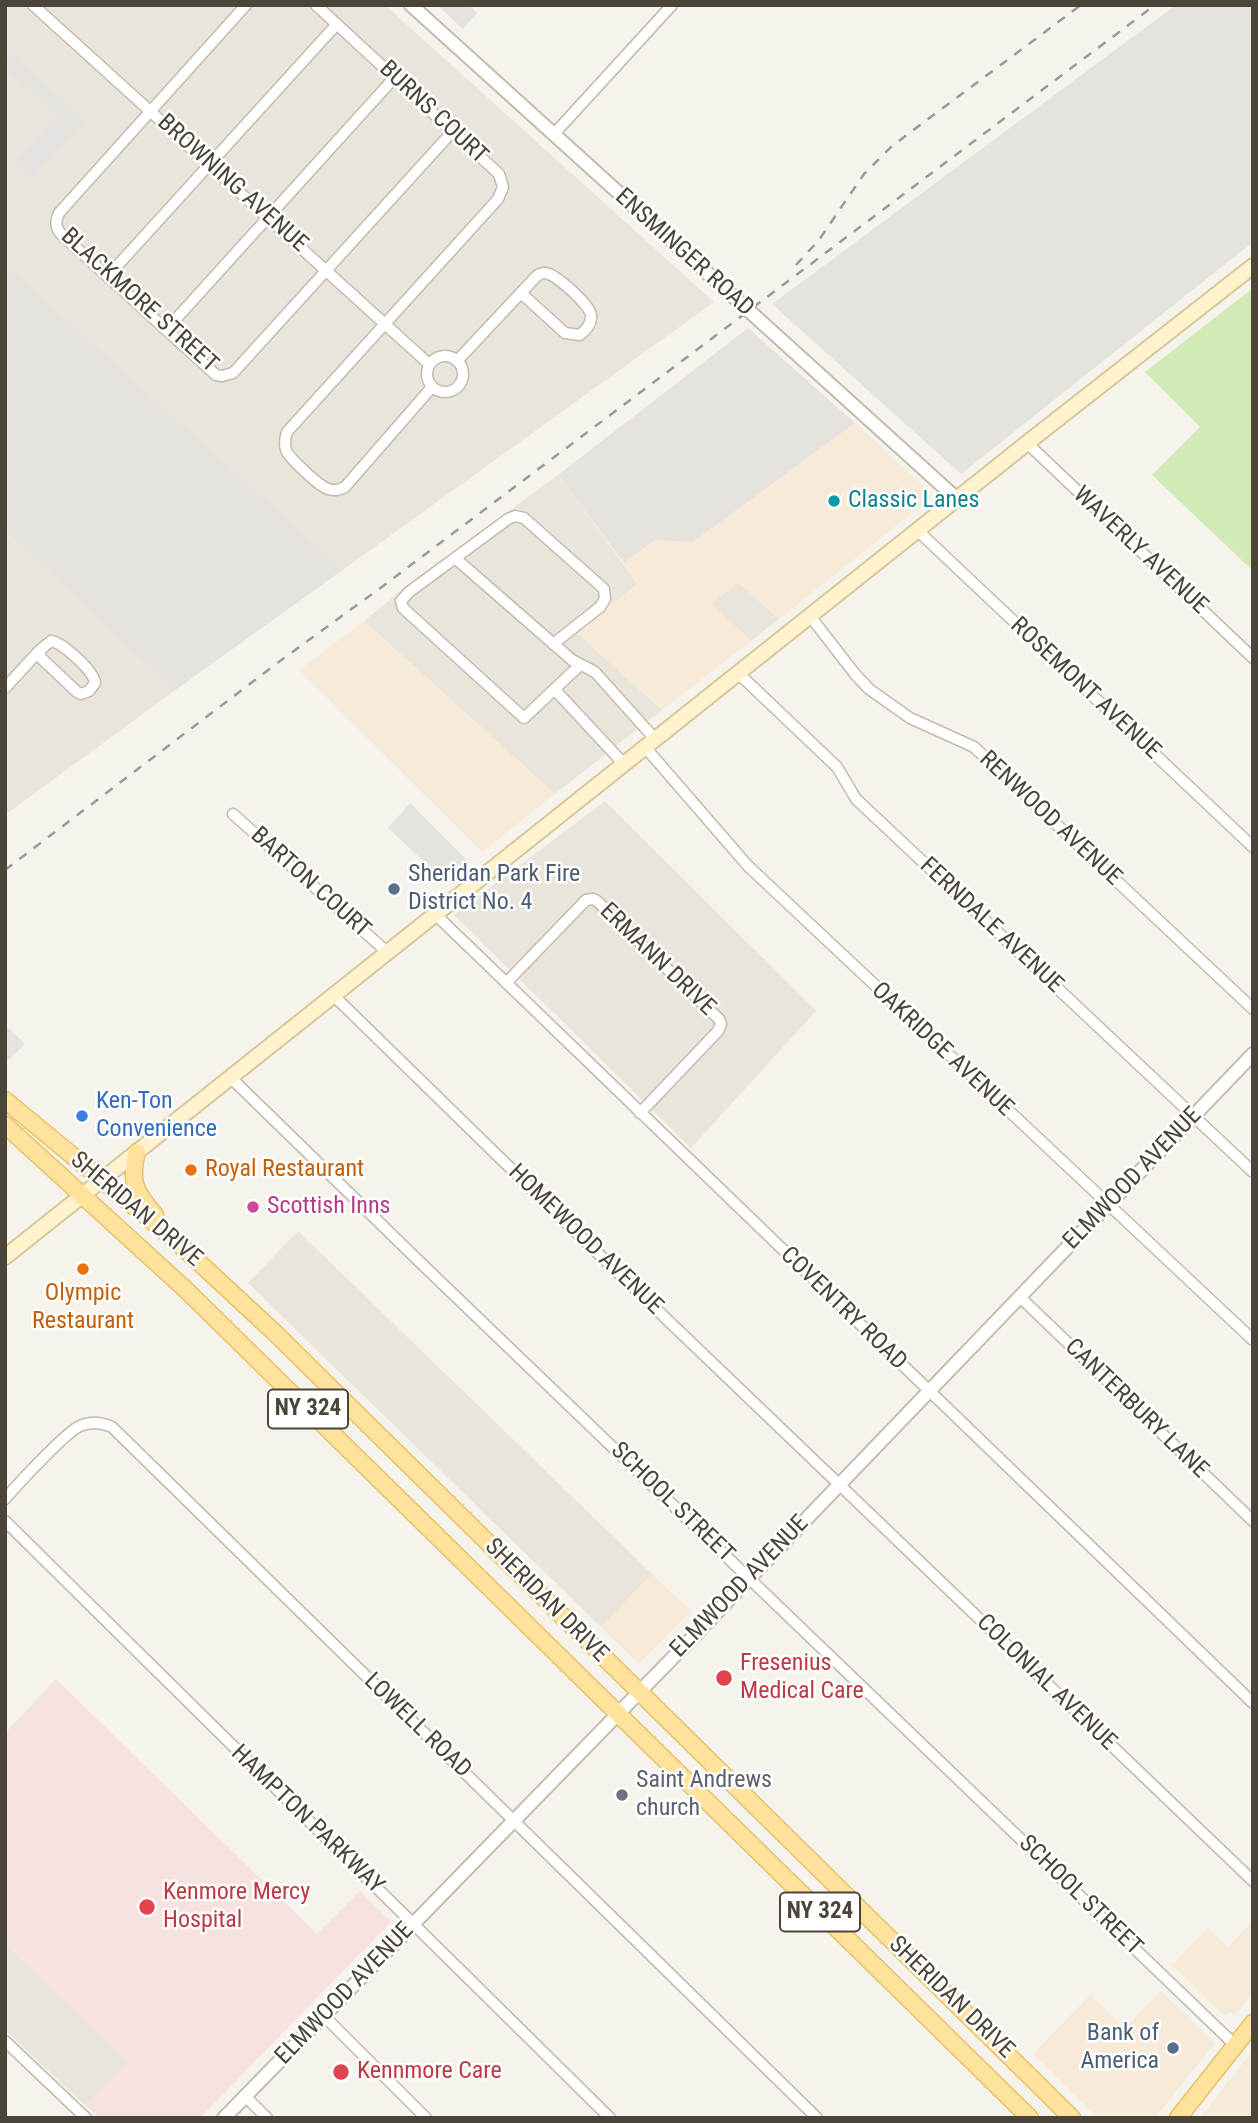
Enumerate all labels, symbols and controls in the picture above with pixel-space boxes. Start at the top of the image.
street label: BURNS COURT [373,55,493,171]
street label: BROWNING AVENUE [151,109,313,259]
street label: ENSMINGER ROAD [609,183,759,323]
street label: BLACKMORE STREET [54,223,224,379]
street label: WAVERLY AVENUE [1067,481,1213,621]
place label: Classic Lanes [848,487,979,515]
marker: Classic Lanes [826,493,842,509]
street label: ROSEMONT AVENUE [1004,612,1166,766]
street label: RENWOOD AVENUE [973,746,1127,892]
street label: BARTON COURT [244,822,376,944]
street label: FERNDALE AVENUE [913,852,1069,1000]
place label: Sheridan Park Fire District No. 4 [408,861,580,917]
marker: Sheridan Park Fire District No. 4 [386,881,402,897]
street label: ERMANN DRIVE [593,898,721,1022]
street label: OAKRIDGE AVENUE [865,977,1019,1123]
place label: Ken-Ton Convenience [96,1088,217,1144]
street label: ELMWOOD AVENUE [1058,1102,1208,1256]
marker: Ken-Ton Convenience [74,1108,90,1124]
street label: SHERIDAN DRIVE [64,1146,208,1274]
place label: Royal Restaurant [205,1156,364,1184]
street label: HOMEWOOD AVENUE [502,1159,668,1321]
marker: Royal Restaurant [183,1162,199,1178]
place label: Scottish Inns [267,1193,391,1221]
marker: Scottish Inns [245,1199,261,1215]
street label: COVENTRY ROAD [774,1241,912,1377]
marker: Olympic Restaurant [75,1261,91,1277]
place label: Olympic Restaurant [32,1280,134,1336]
street label: CANTERBURY LANE [1058,1333,1214,1485]
road number: NY 324 [268,1390,348,1428]
street label: SCHOOL STREET [604,1437,740,1569]
street label: ELMWOOD AVENUE [665,1510,815,1664]
street label: SHERIDAN DRIVE [478,1533,614,1669]
street label: COLONIAL AVENUE [970,1609,1122,1757]
place label: Fresenius Medical Care [740,1650,864,1706]
street label: LOWELL ROAD [357,1668,477,1784]
marker: Fresenius Medical Care [714,1668,734,1688]
street label: HAMPTON PARKWAY [224,1740,390,1900]
place label: Saint Andrews church [636,1767,772,1823]
marker: Saint Andrews church [614,1787,630,1803]
street label: SCHOOL STREET [1012,1830,1148,1962]
place label: Kenmore Mercy Hospital [163,1879,310,1935]
road number: NY 324 [780,1893,860,1932]
marker: Kenmore Mercy Hospital [137,1897,157,1917]
street label: ELMWOOD AVENUE [270,1917,420,2071]
street label: SHERIDAN DRIVE [882,1931,1020,2065]
place label: Bank of America [1080,2020,1159,2076]
marker: Bank of America [1165,2040,1181,2056]
place label: Kennmore Care [357,2058,502,2086]
marker: Kennmore Care [331,2062,351,2082]

